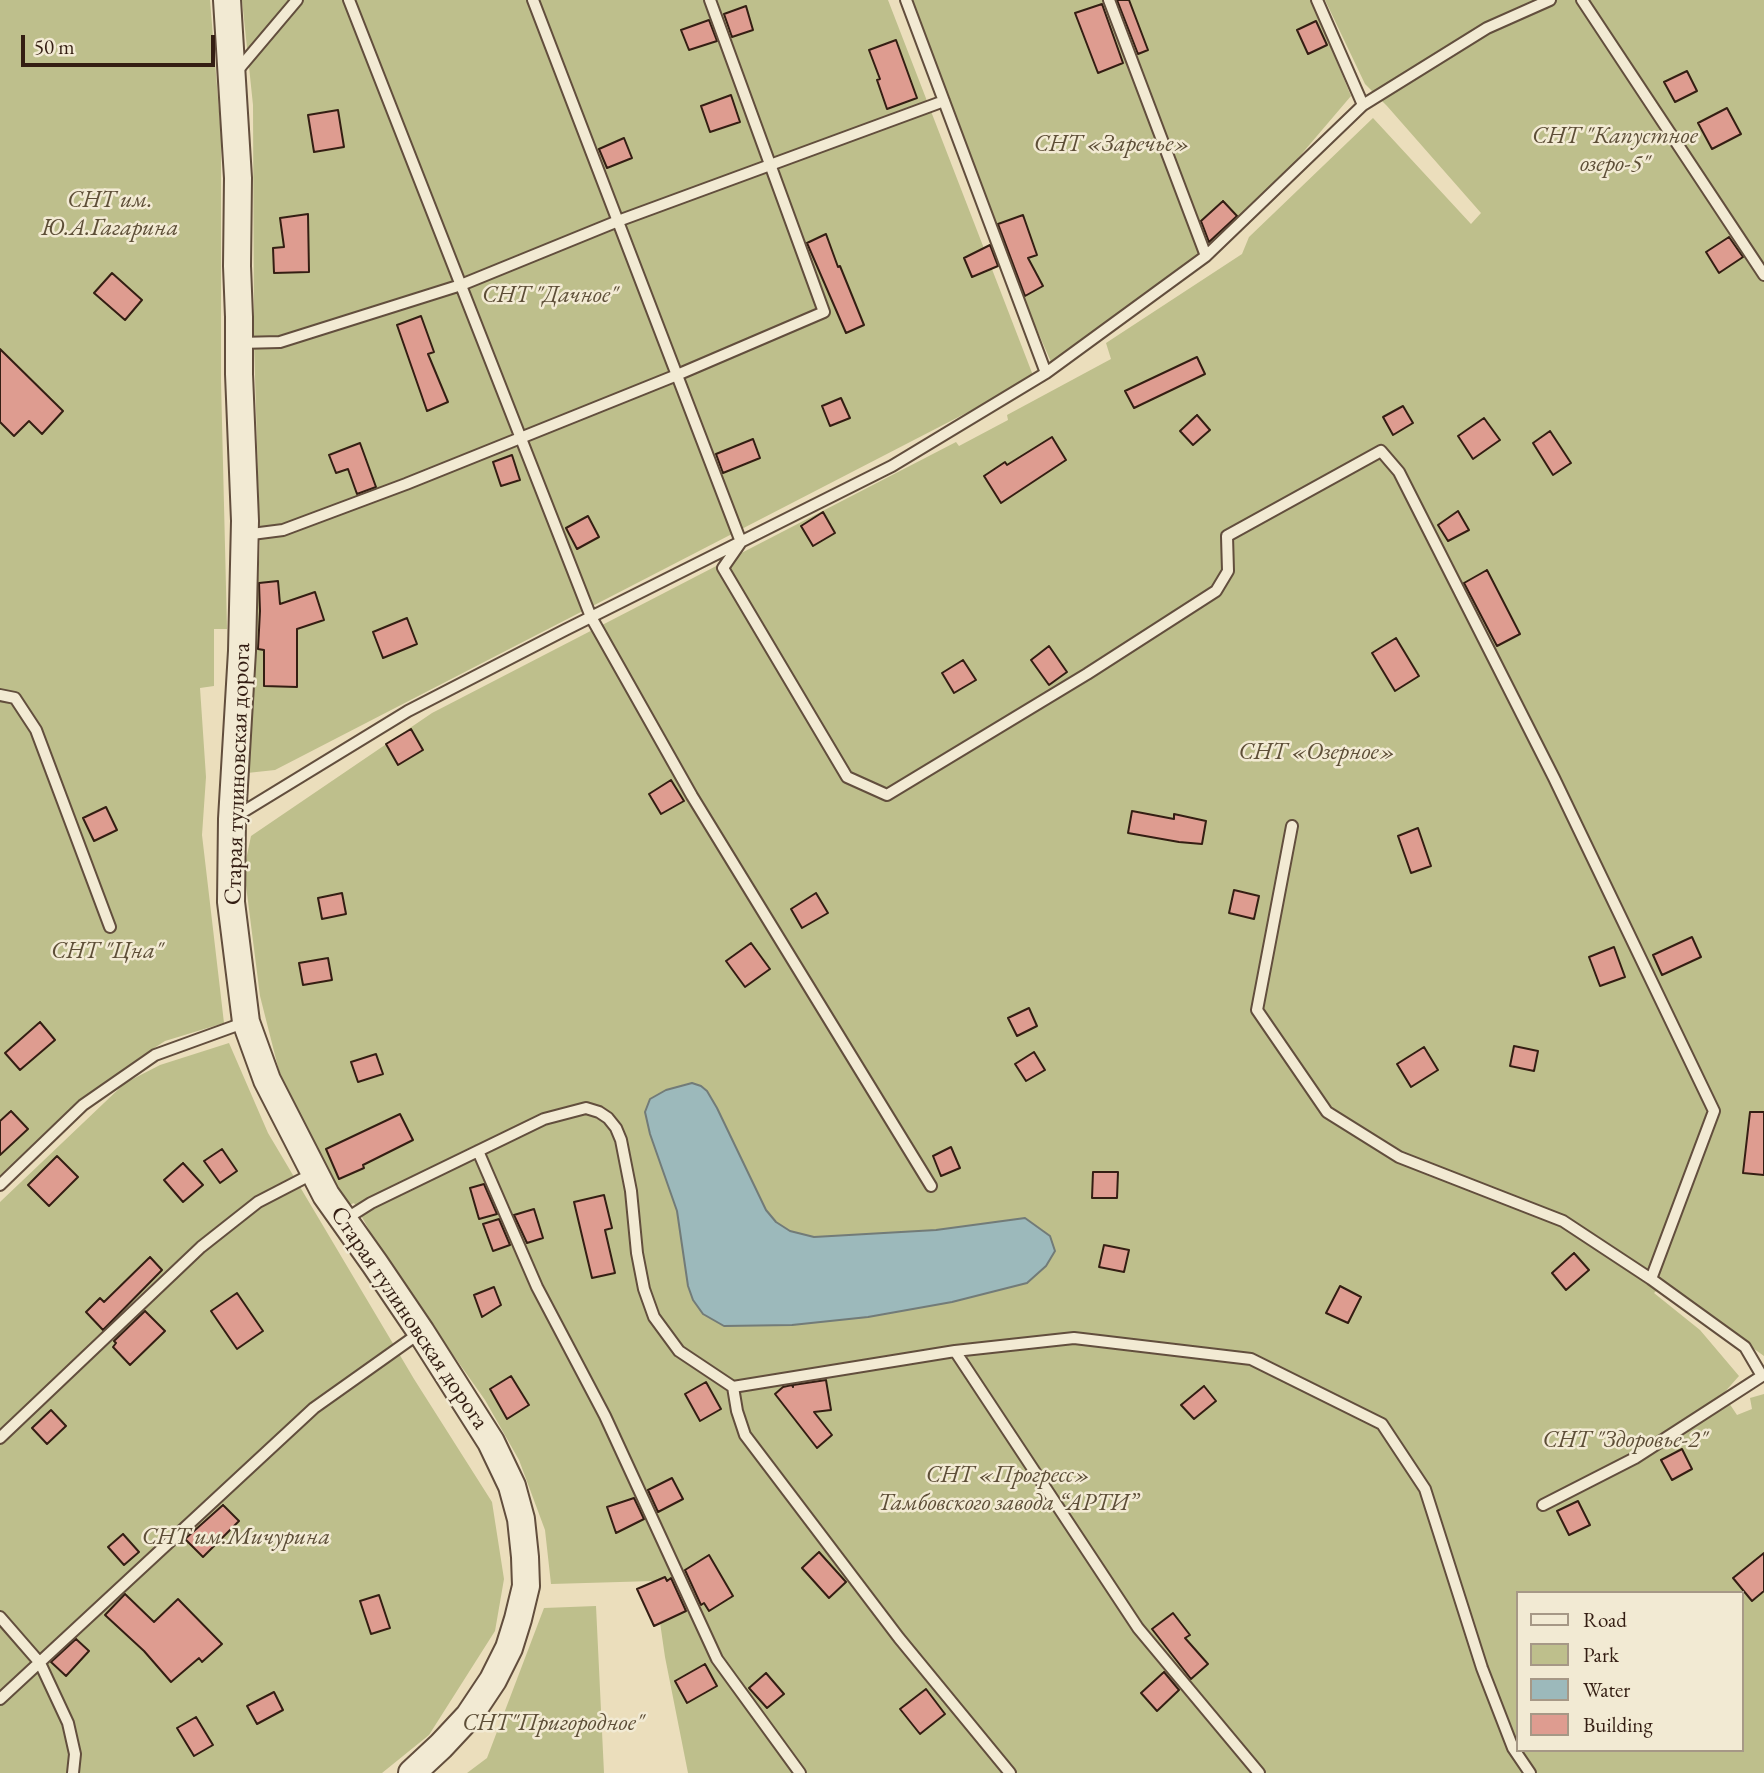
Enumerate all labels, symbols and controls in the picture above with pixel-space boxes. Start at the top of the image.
scale bar [24,21,219,65]
text: 50 m [34,33,75,60]
park label: СНТ "Капустное озеро-5" [1532,122,1698,178]
park label: СНТ «Заречье» [1034,130,1190,158]
park label: СНТ им. Ю.А.Гагарина [41,186,179,242]
park label: СНТ "Дачное" [482,281,618,309]
street label: Старая тулиновская дорога [219,642,257,906]
park label: СНТ «Озерное» [1239,738,1395,766]
park label: СНТ "Цна" [51,937,163,965]
street label: Старая тулиновская дорога [324,1201,494,1435]
park label: СНТ "Здоровье-2" [1543,1426,1707,1454]
park label: СНТ «Прогресс» Тамбовского завода “АРТИ” [878,1461,1138,1517]
park label: СНТ им.Мичурина [142,1523,330,1551]
legend [1516,1591,1743,1752]
text: Road [1583,1606,1627,1633]
text: Park [1583,1641,1619,1668]
text: Water [1583,1676,1630,1703]
park label: СНТ"Пригородное" [462,1709,644,1737]
text: Building [1583,1711,1653,1738]

